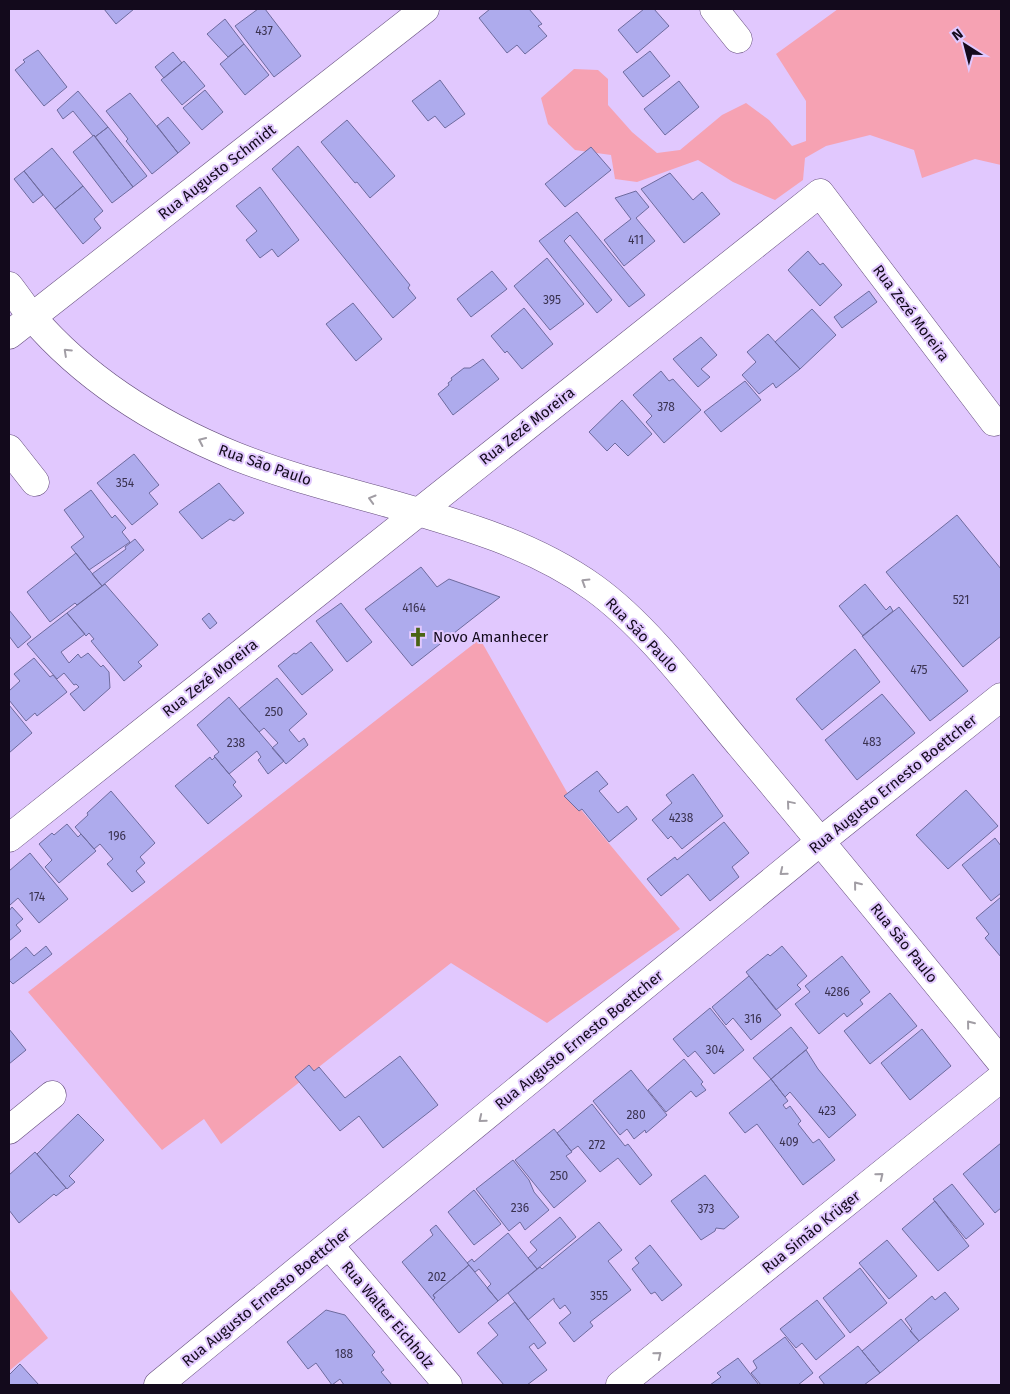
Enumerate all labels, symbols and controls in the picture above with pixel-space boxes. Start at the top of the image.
north arrow [940,20,990,70]
house number: 437 [255,24,273,38]
text: N [949,25,966,44]
street label: Rua Augusto Schmidt [155,120,280,223]
house number: 411 [628,233,644,247]
street label: Rua Zezé Moreira [869,261,953,365]
house number: 395 [543,293,561,307]
one-way arrow [64,349,73,358]
street label: Rua Zezé Moreira [476,383,578,469]
house number: 378 [657,400,675,414]
one-way arrow [198,437,207,448]
street label: Rua São Paulo [216,441,314,489]
house number: 354 [116,476,135,490]
one-way arrow [369,494,377,504]
one-way arrow [581,579,590,589]
house number: 521 [953,593,969,607]
street label: Rua São Paulo [602,594,682,676]
house number: 4164 [402,601,426,615]
church icon: Novo Amanhecer [407,626,429,648]
place label: Novo Amanhecer [433,628,548,646]
street label: Rua Zezé Moreira [159,635,261,721]
house number: 475 [910,663,928,677]
house number: 250 [265,705,284,719]
street label: Rua Augusto Ernesto Boettcher [805,711,981,857]
house number: 483 [863,735,882,749]
house number: 238 [227,736,246,750]
one-way arrow [787,801,795,810]
house number: 4238 [669,811,694,825]
house number: 196 [108,829,126,843]
one-way arrow [780,866,789,875]
one-way arrow [853,881,862,890]
house number: 174 [29,890,46,904]
street label: Rua São Paulo [867,900,941,986]
street label: Rua Augusto Ernesto Boettcher [491,967,667,1113]
house number: 4286 [824,985,850,999]
house number: 316 [744,1012,762,1026]
one-way arrow [968,1021,976,1030]
house number: 304 [705,1043,725,1057]
house number: 423 [818,1104,836,1118]
house number: 280 [626,1108,646,1122]
one-way arrow [479,1114,488,1122]
house number: 409 [779,1135,799,1149]
house number: 272 [589,1138,606,1152]
house number: 250 [550,1169,569,1183]
one-way arrow [874,1173,883,1181]
street label: Rua Simão Krüger [758,1187,864,1277]
house number: 236 [511,1201,529,1215]
house number: 373 [697,1202,715,1216]
street label: Rua Augusto Ernesto Boettcher [178,1224,354,1370]
street label: Rua Walter Eichholz [338,1258,438,1373]
house number: 202 [428,1270,446,1284]
house number: 355 [590,1289,608,1303]
house number: 188 [335,1347,354,1361]
one-way arrow [652,1352,661,1360]

